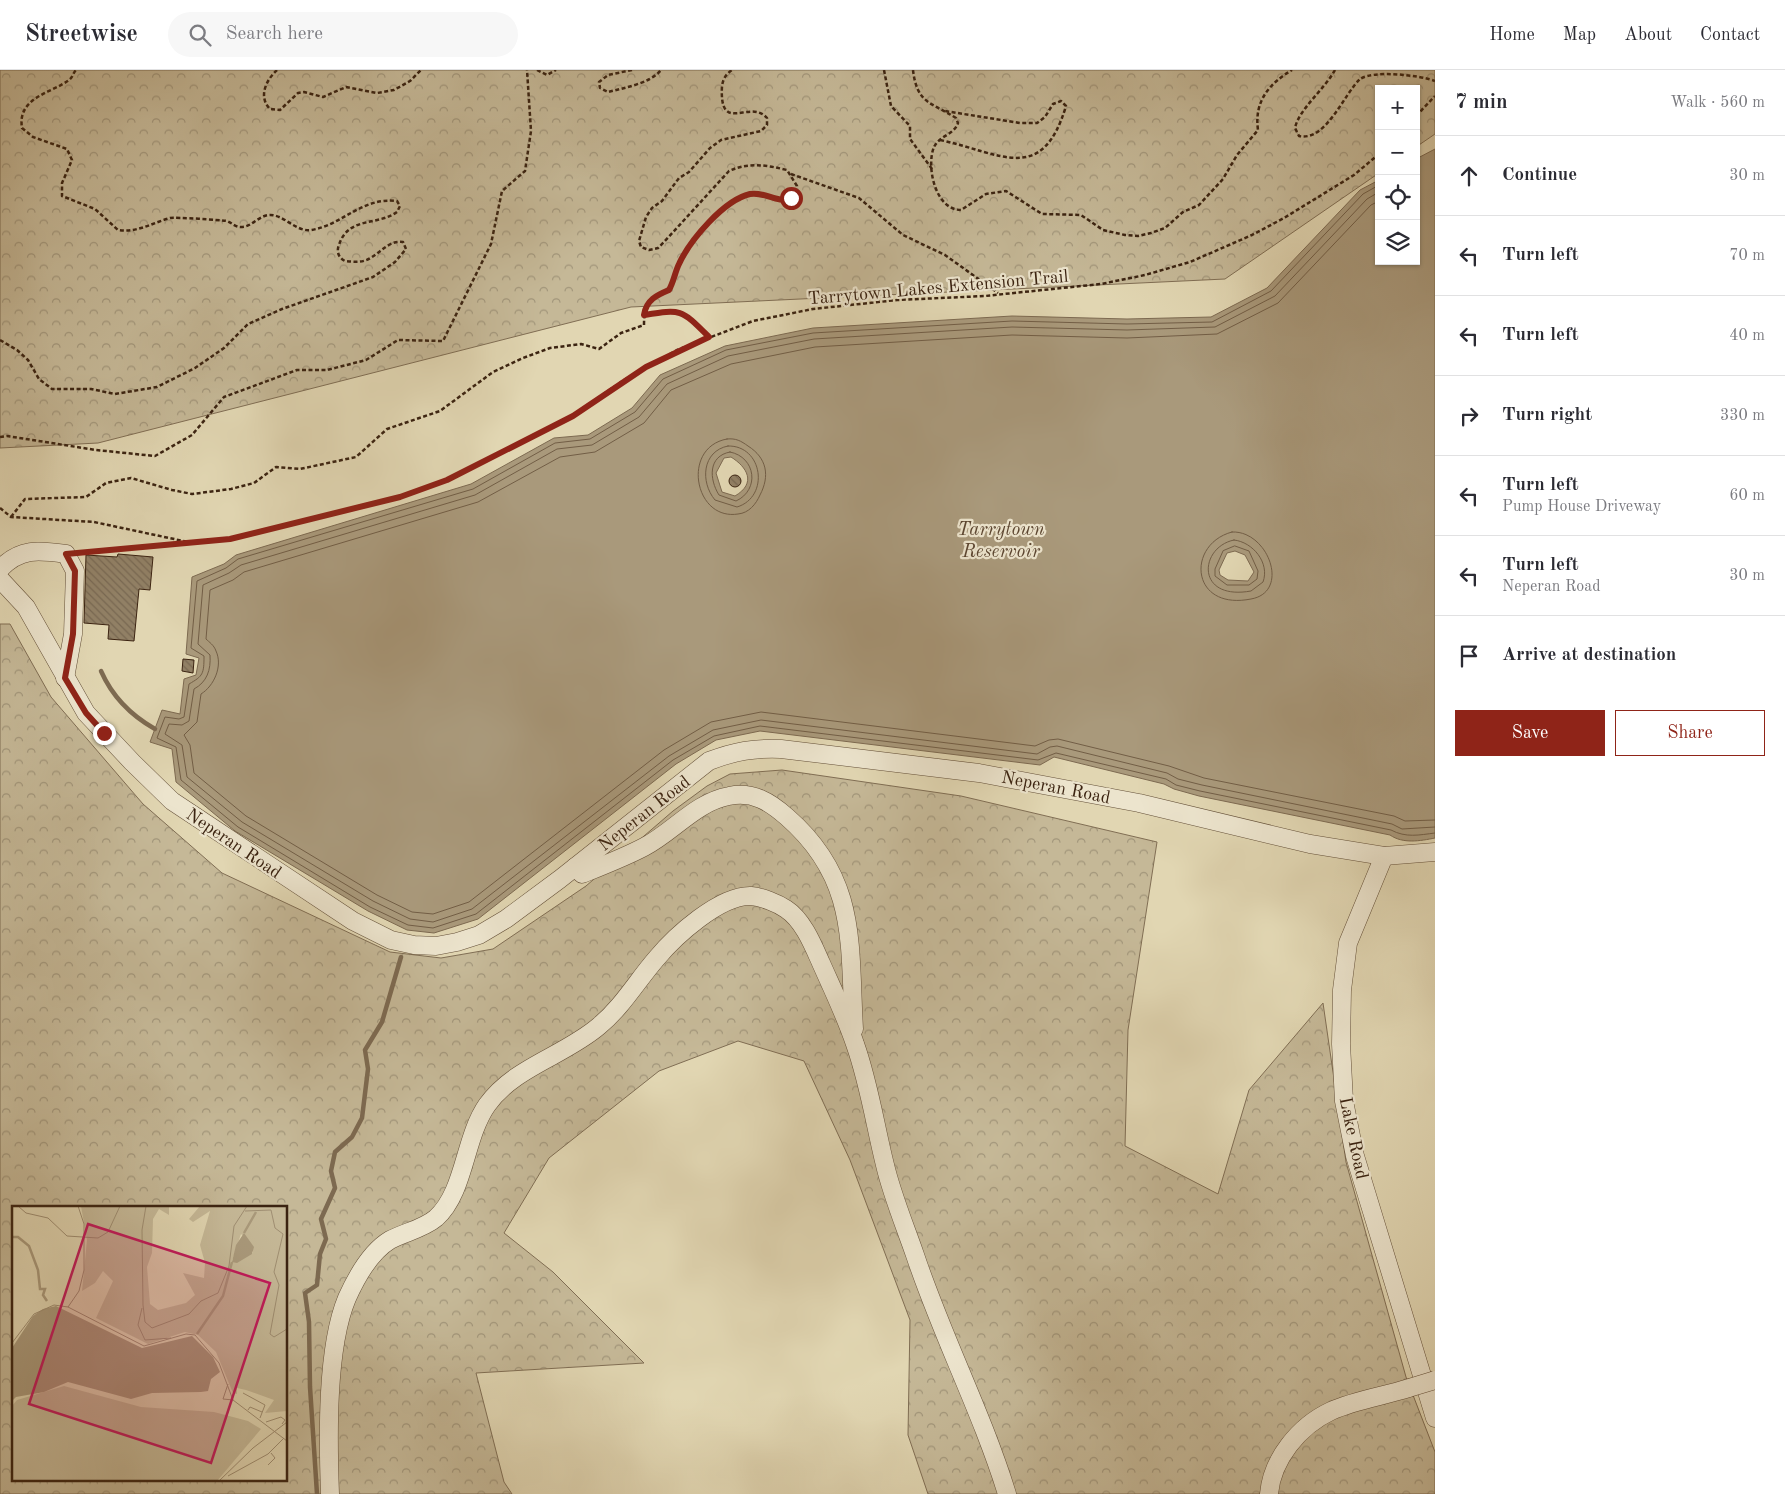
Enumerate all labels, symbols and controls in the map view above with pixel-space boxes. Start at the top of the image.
search box [168,12,518,57]
icon: search [186,21,214,49]
text: Streetwise [25,23,138,47]
text: Search here [226,25,323,44]
text: Home [1489,26,1535,44]
text: Map [1563,26,1596,44]
text: About [1624,26,1672,44]
text: Contact [1700,26,1760,44]
map controls [1375,85,1420,265]
button: + [1375,85,1420,130]
text: 7 min [1455,92,1508,113]
text: Walk · 560 m [1670,95,1765,111]
button: − [1375,130,1420,175]
icon: ahead [1455,162,1483,190]
text: Continue [1502,166,1577,185]
text: 30 m [1729,168,1765,184]
button: locate [1375,175,1420,220]
route start [780,187,803,210]
button: layers [1375,220,1420,265]
icon: left [1455,242,1483,270]
text: Turn left [1502,246,1579,265]
text: 70 m [1729,248,1765,264]
street label: Tarrytown Lakes Extension Trail [807,268,1069,308]
icon: left [1455,322,1483,350]
text: Turn left [1502,326,1579,345]
text: 40 m [1729,328,1765,344]
icon: right [1455,402,1483,430]
text: Turn right [1502,406,1592,425]
text: 330 m [1720,408,1765,424]
text: Turn left [1502,476,1579,495]
icon: left [1455,482,1483,510]
text: 60 m [1729,488,1765,504]
text: Pump House Driveway [1502,499,1661,515]
water label: Tarrytown Reservoir [957,521,1045,562]
text: Turn left [1502,556,1579,575]
icon: left [1455,562,1483,590]
text: 30 m [1729,568,1765,584]
text: Neperan Road [1502,579,1601,595]
icon: arrive [1455,642,1483,670]
text: Arrive at destination [1502,646,1676,665]
button: Save [1455,710,1605,756]
button: Share [1615,710,1765,756]
route end [93,722,116,745]
street label: Neperan Road [1000,769,1112,807]
street label: Neperan Road [595,773,694,855]
street label: Neperan Road [182,805,284,882]
street label: Lake Road [1336,1095,1371,1181]
inset map [12,1206,288,1482]

